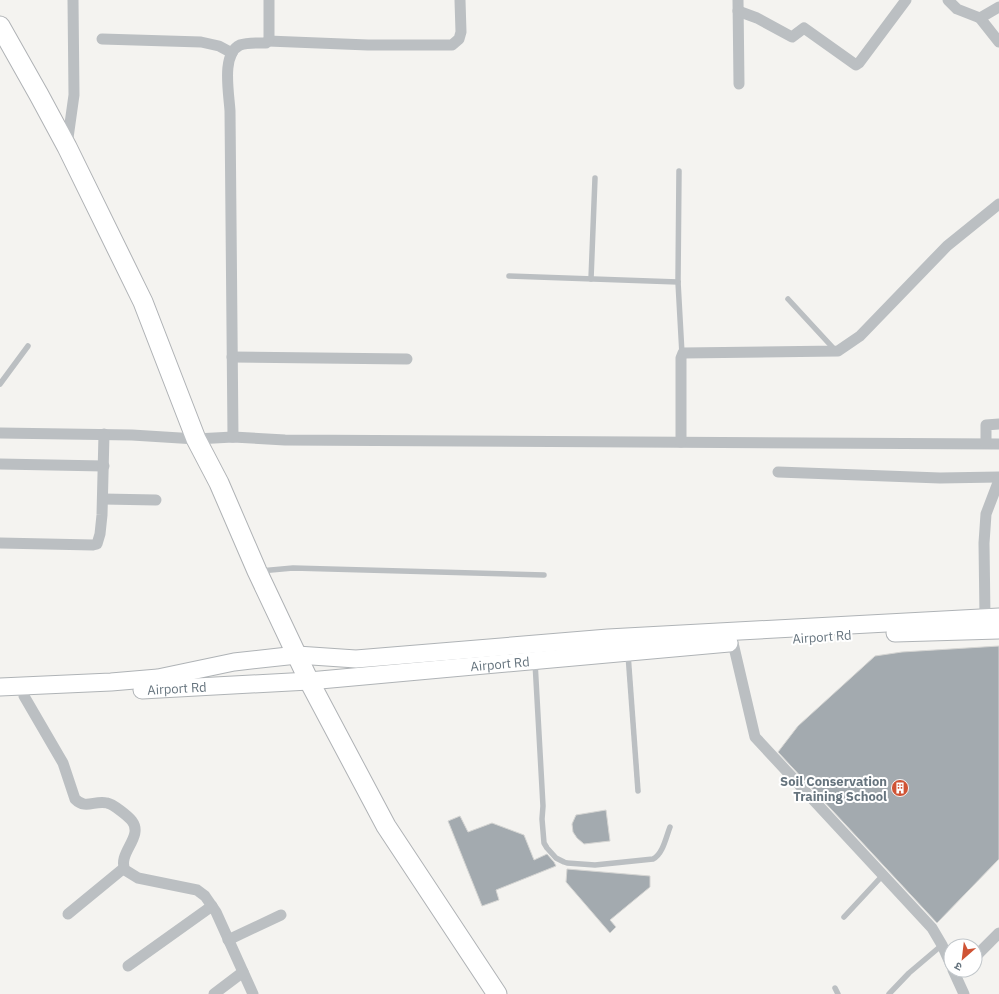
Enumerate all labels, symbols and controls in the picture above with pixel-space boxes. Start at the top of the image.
street label: Airport Rd [792,626,852,648]
street label: Airport Rd [470,653,530,675]
street label: Airport Rd [147,678,207,698]
place label: Soil Conservation Training School [780,773,887,805]
building icon: Soil Conservation Training School [890,778,910,798]
north arrow [943,938,983,978]
text: उ [952,959,964,975]

